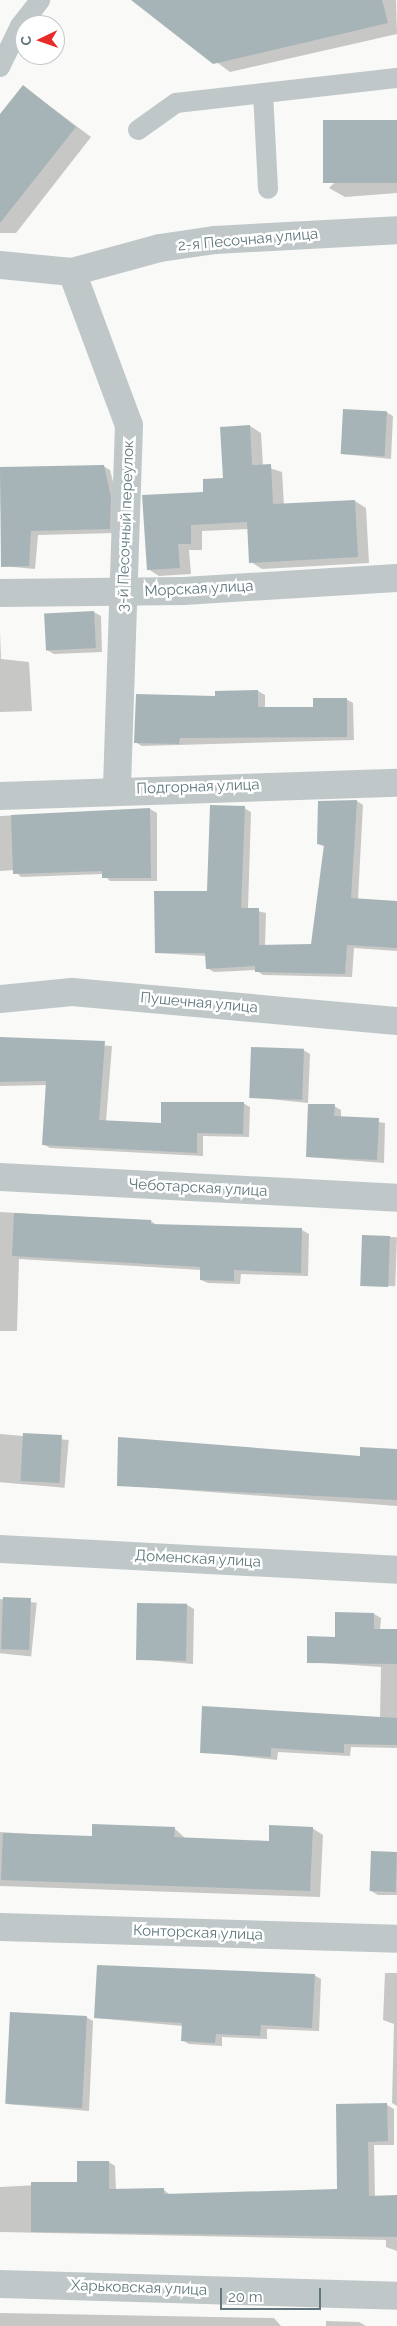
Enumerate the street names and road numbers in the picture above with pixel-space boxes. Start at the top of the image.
street label: 2-я Песочная улица [177,225,319,255]
street label: 3-й Песочный переулок [114,440,138,612]
street label: Морская улица [144,577,254,601]
street label: Подгорная улица [136,776,260,798]
street label: Пушечная улица [139,989,259,1017]
street label: Чеботарская улица [128,1175,268,1201]
street label: Доменская улица [134,1547,262,1571]
street label: Конторская улица [133,1922,263,1944]
street label: Харьковская улица [70,2277,208,2299]

